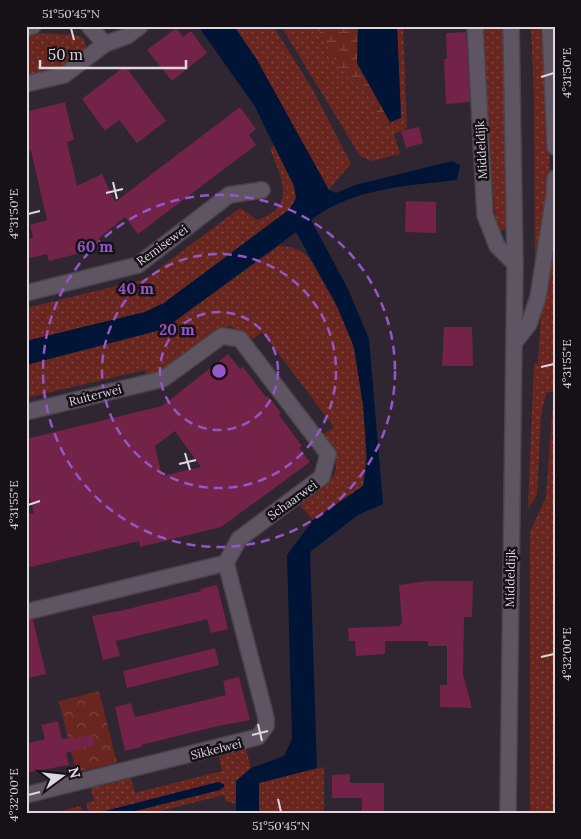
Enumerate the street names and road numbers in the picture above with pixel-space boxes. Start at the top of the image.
street label: Middeldijk [472,120,490,180]
street label: Remisewei [134,221,190,269]
street label: Ruiterwei [67,381,123,409]
street label: Schaarwei [264,477,320,523]
street label: Middeldijk [502,548,518,607]
street label: Sikkelwei [189,735,243,763]

